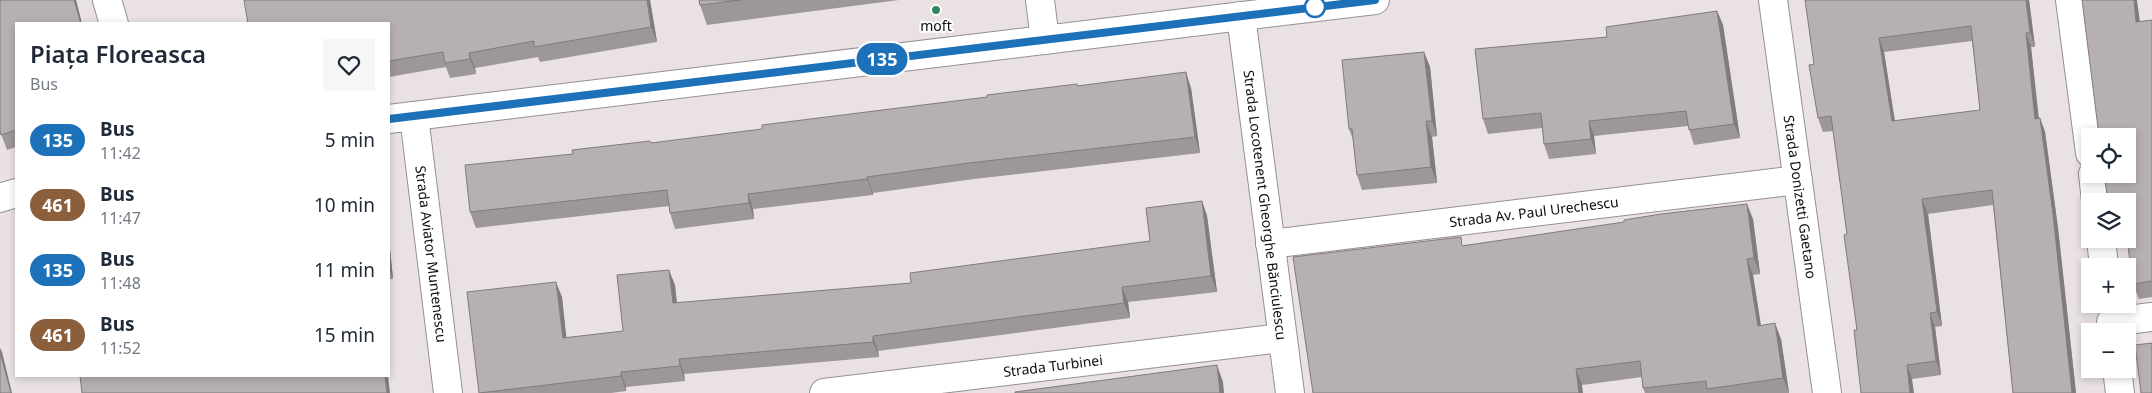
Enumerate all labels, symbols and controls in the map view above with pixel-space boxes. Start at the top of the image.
unlabelled marker [1304,0,1326,18]
marker: moft [930,4,942,16]
place label: moft [920,16,952,35]
text: Piața Floreasca [30,37,206,70]
button: heart [323,39,375,91]
line badge: 135 [853,43,911,75]
text: 135 [867,47,897,71]
street label: Strada Locotenent Gheorghe Bănciulescu [1240,69,1291,341]
text: Bus [30,73,58,95]
street label: Strada Donizetti Gaetano [1780,114,1821,280]
text: Bus [100,116,135,142]
text: 5 min [325,127,375,153]
text: 135 [42,128,73,152]
map controls [2081,128,2136,378]
button: locate [2081,128,2136,183]
text: 11:42 [100,142,141,164]
street label: Strada Aviator Muntenescu [411,164,452,344]
text: Bus [100,181,135,207]
text: 10 min [314,192,375,218]
street label: Strada Av. Paul Urechescu [1448,192,1620,231]
text: 461 [42,193,73,217]
button: layers [2081,193,2136,248]
text: 11:47 [100,207,141,229]
text: Bus [100,246,135,272]
text: 11 min [314,257,375,283]
text: 135 [42,258,73,282]
button: + [2081,258,2136,313]
text: 11:48 [100,272,141,294]
text: Bus [100,311,135,337]
text: 15 min [314,322,375,348]
text: 461 [42,323,73,347]
button: − [2081,323,2136,378]
text: 11:52 [100,337,141,359]
street label: Strada Turbinei [1002,350,1104,381]

